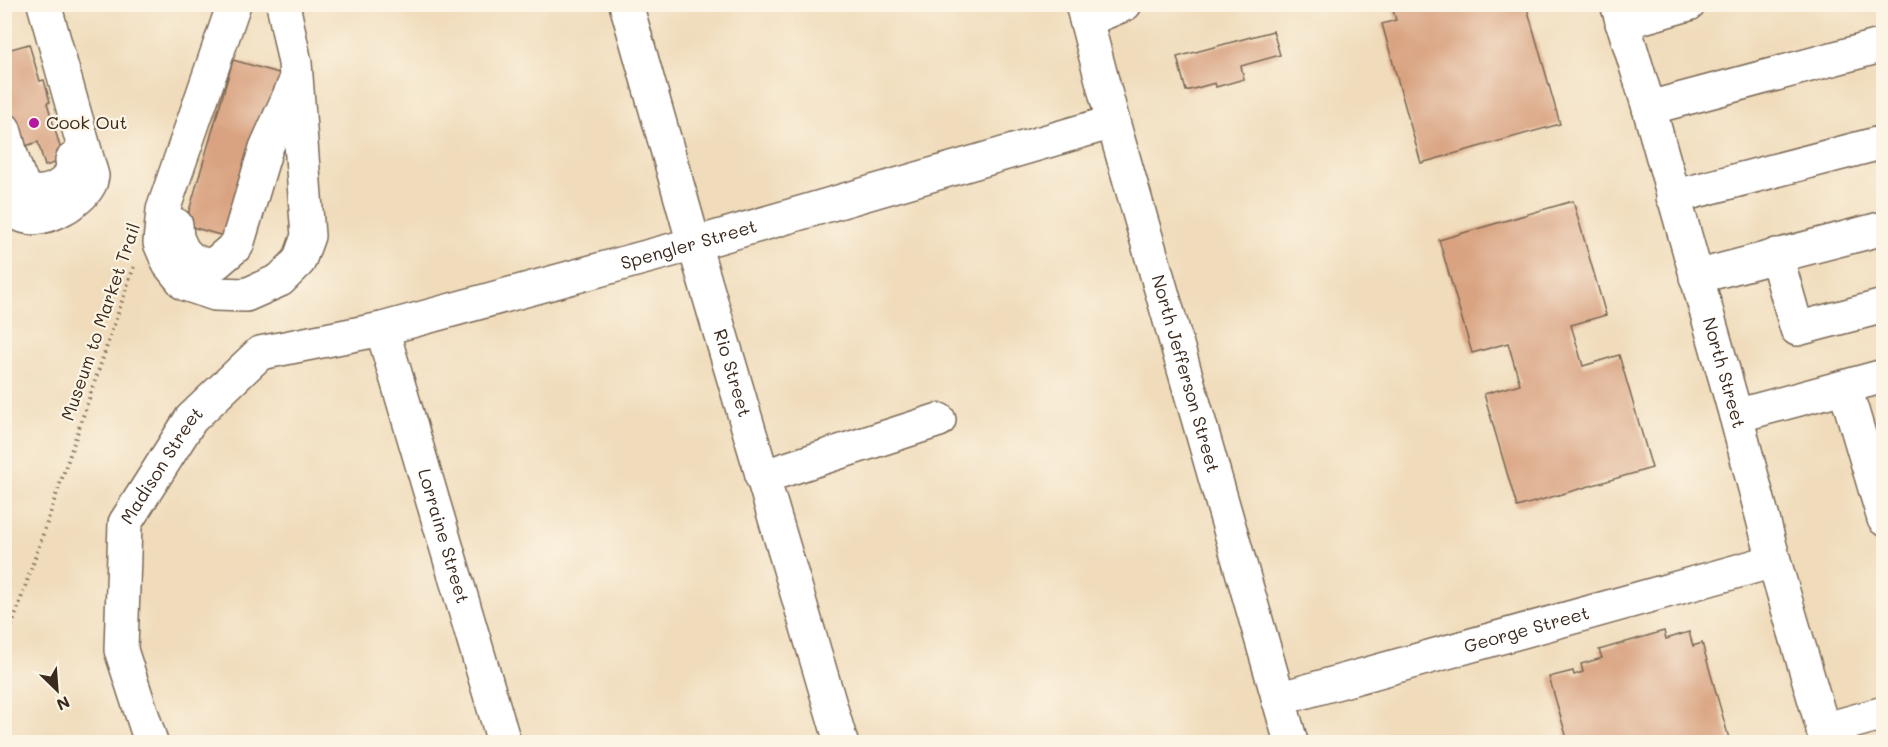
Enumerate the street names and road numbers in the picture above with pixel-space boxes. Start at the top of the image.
street label: Spengler Street [618,213,760,274]
street label: Museum to Market Trail [55,220,145,424]
street label: North Jefferson Street [1146,272,1226,475]
street label: North Street [1698,314,1752,431]
street label: Rio Street [709,326,757,420]
street label: Madison Street [114,401,208,528]
street label: Lorraine Street [413,466,475,606]
street label: George Street [1461,600,1592,658]

